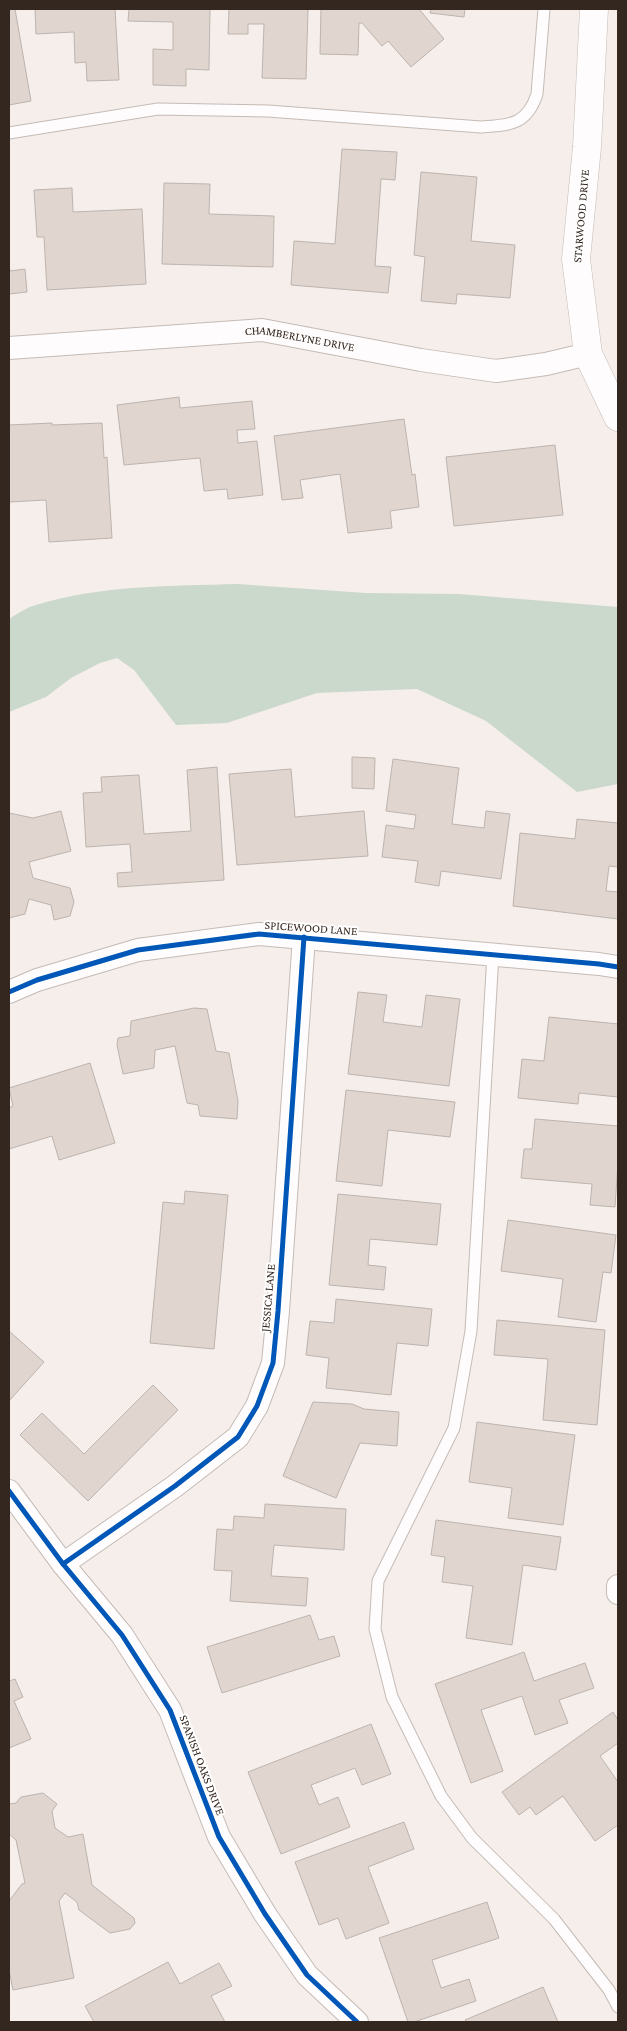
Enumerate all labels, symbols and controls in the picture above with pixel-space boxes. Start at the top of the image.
street label: STARWOOD DRIVE [570,168,592,263]
street label: CHAMBERLYNE DRIVE [244,323,356,354]
street label: SPICEWOOD LANE [264,918,358,938]
street label: JESSICA LANE [258,1263,278,1334]
street label: SPANISH OAKS DRIVE [176,1713,228,1818]

